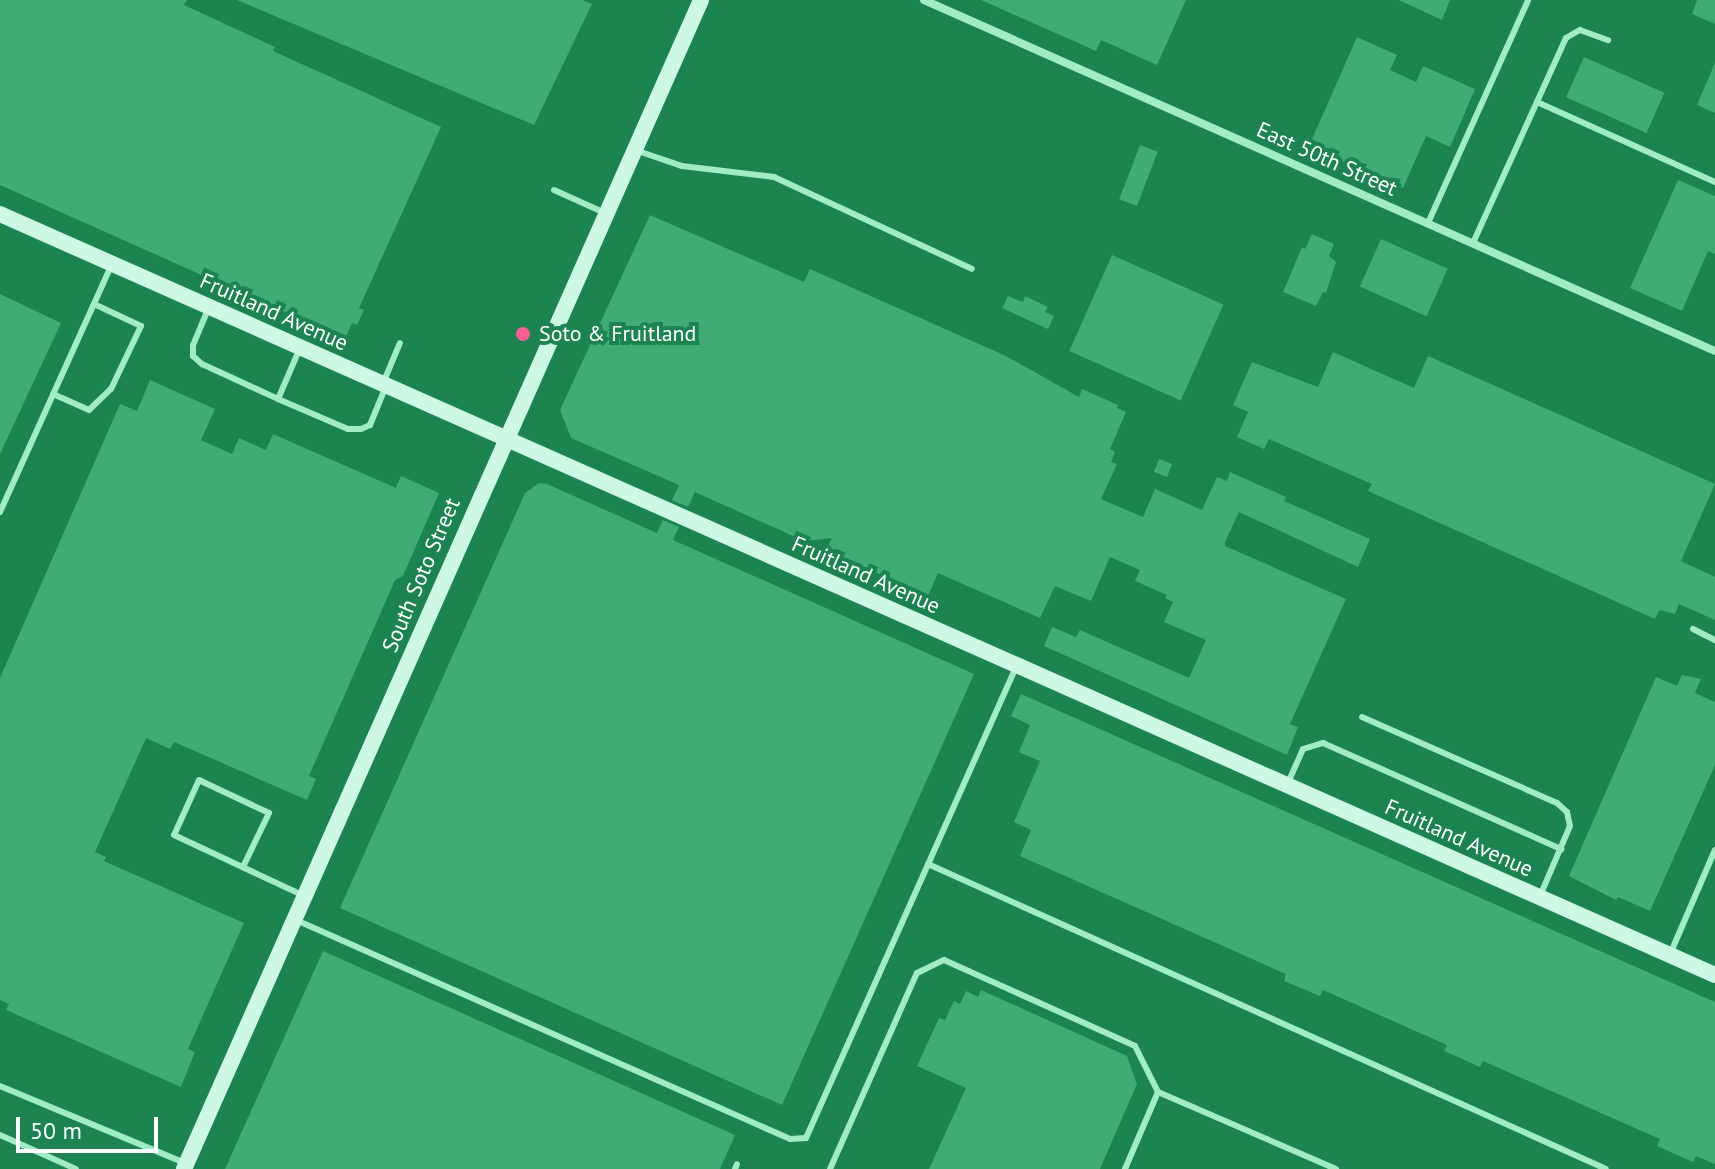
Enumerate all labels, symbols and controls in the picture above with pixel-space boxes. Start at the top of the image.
street label: East 50th Street [1253,116,1401,202]
street label: Fruitland Avenue [196,267,352,357]
place label: Soto & Fruitland [539,321,696,347]
marker: Soto & Fruitland [514,325,532,343]
street label: South Soto Street [377,494,465,656]
street label: Fruitland Avenue [788,530,944,620]
street label: Fruitland Avenue [1381,793,1537,883]
scale bar [20,1101,162,1151]
text: 50 m [30,1115,82,1146]

